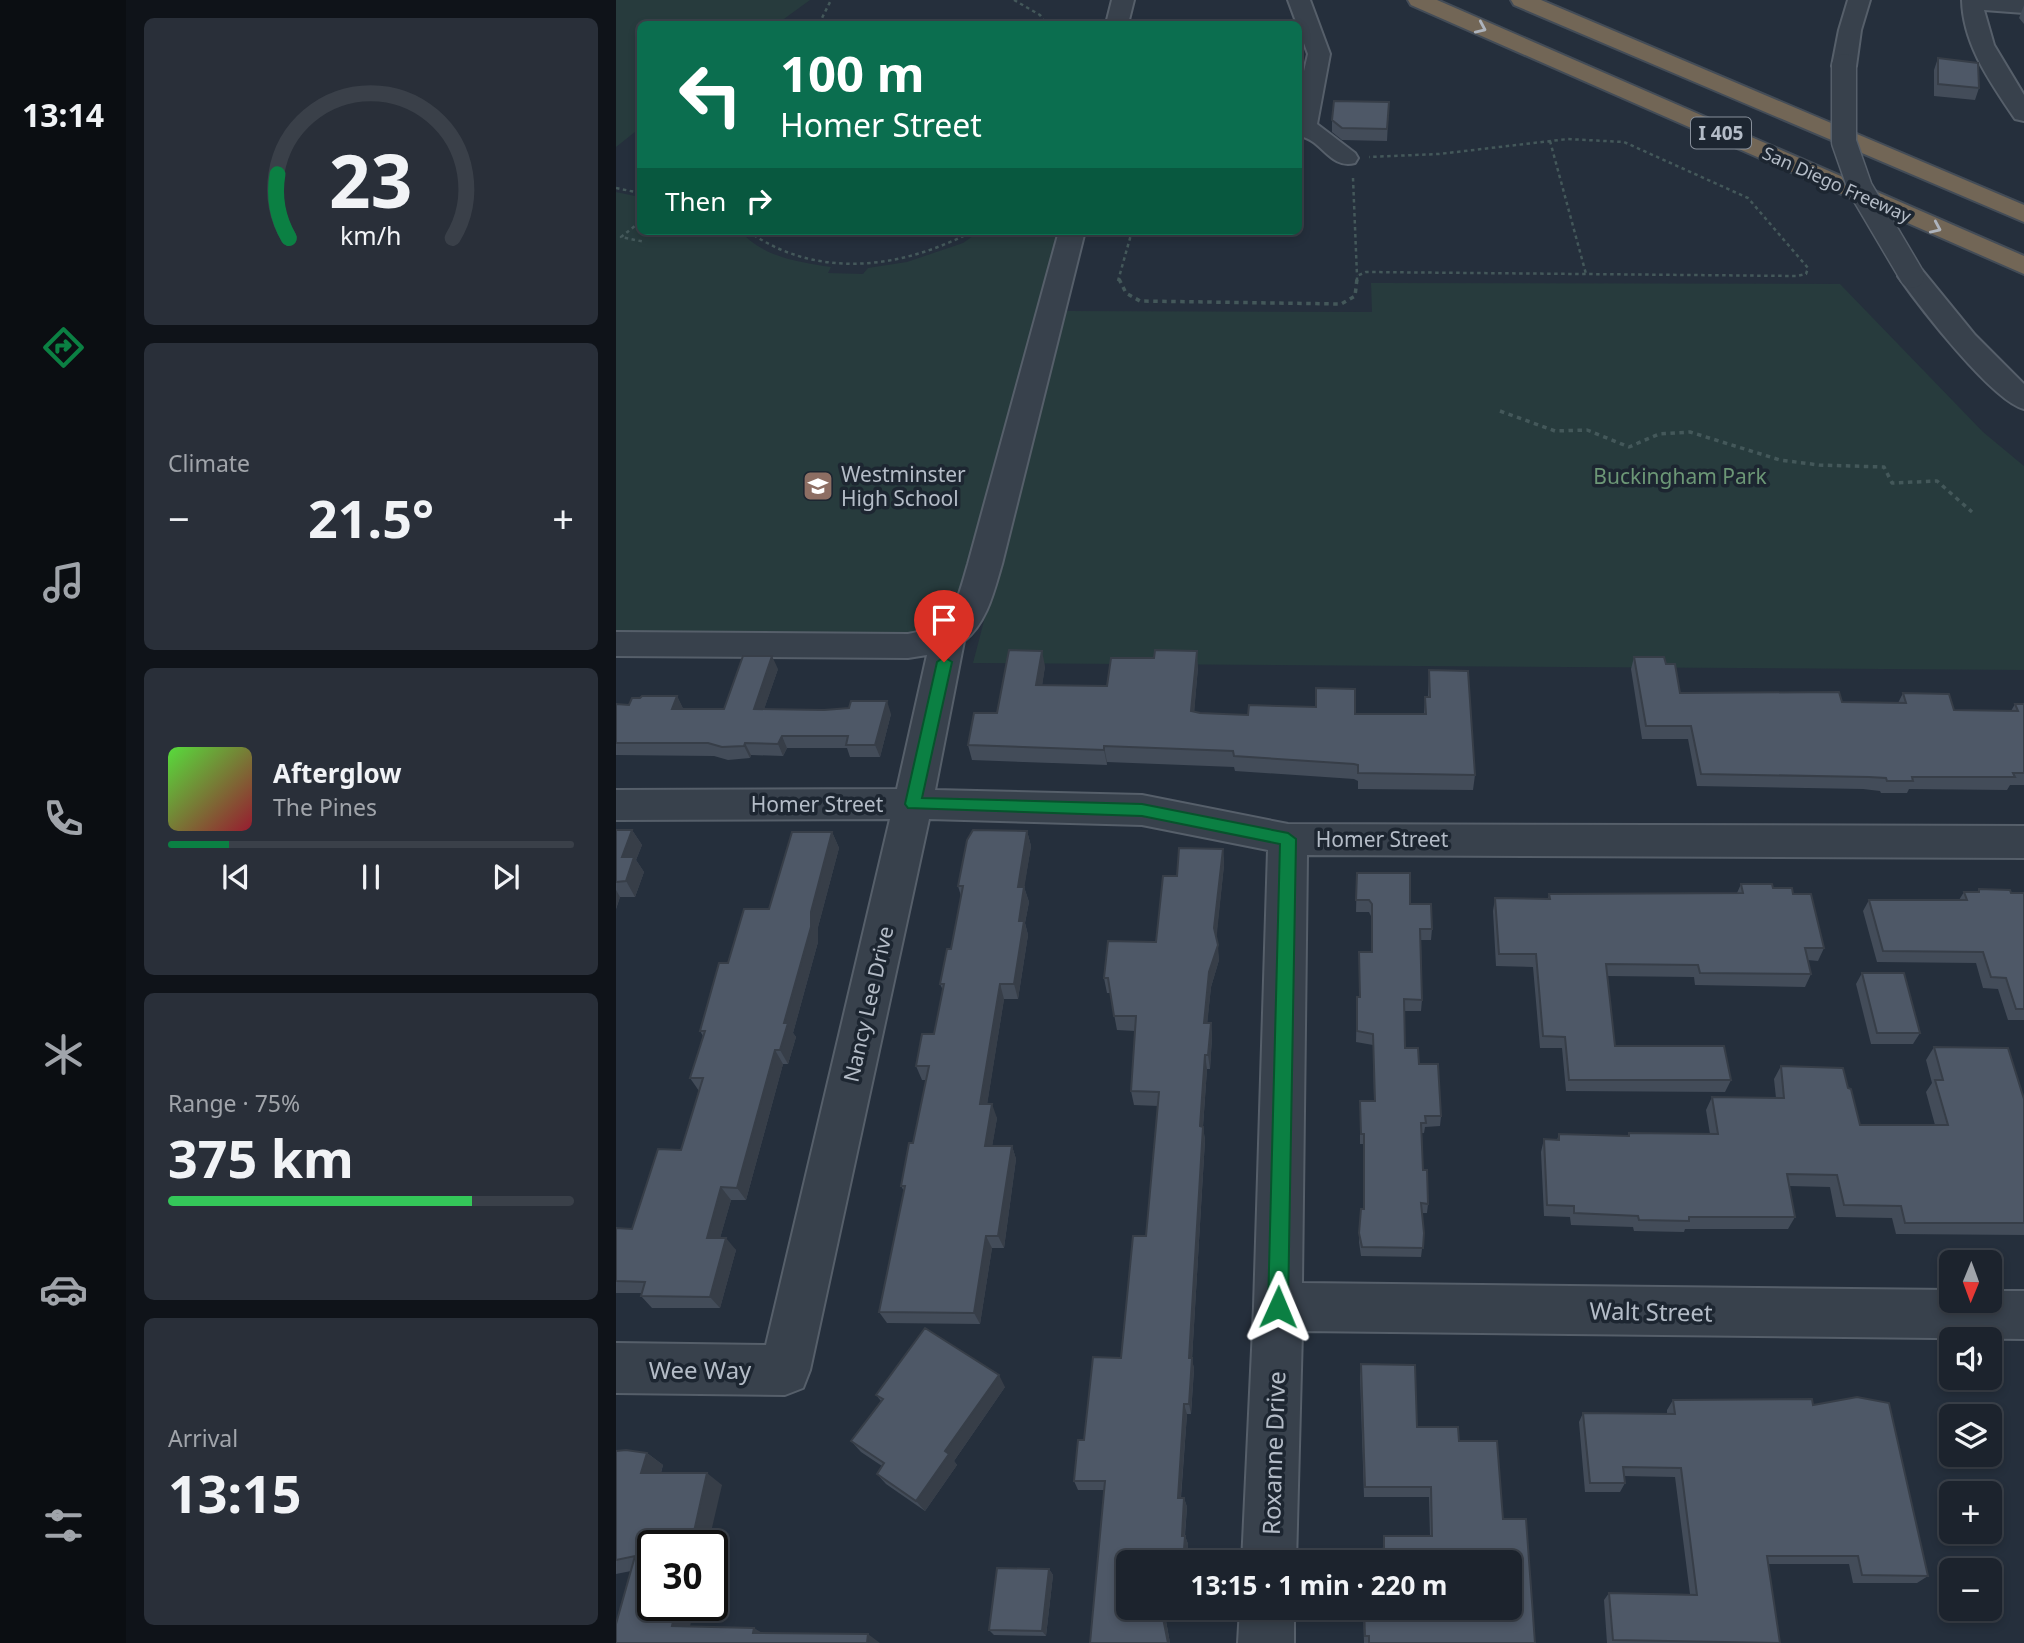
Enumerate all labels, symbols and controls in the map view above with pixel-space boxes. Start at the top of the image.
one-way arrow [1474,20,1487,34]
text: 100 m [780,40,925,106]
icon: left [665,49,756,140]
text: 13:14 [22,93,104,136]
text: Homer Street [780,103,982,146]
road number: I 405 [1691,118,1751,148]
text: 23 [329,130,413,229]
street label: San Diego Freeway [1759,140,1916,228]
icon: right [740,182,778,220]
text: Then [665,183,726,219]
text: km/h [340,217,402,251]
one-way arrow [1929,220,1942,234]
icon: directions [39,323,88,372]
text: Climate [168,447,250,479]
place label: Westminster High School [841,460,966,512]
park label: Buckingham Park [1593,462,1768,490]
school or university icon: Westminster High School [801,469,835,503]
text: 21.5° [308,482,434,553]
text: − [168,492,190,544]
text: + [552,492,574,544]
icon: music [39,558,88,607]
pin [914,590,974,662]
icon: arrive [925,601,963,639]
text: Afterglow [273,755,401,791]
street label: Homer Street [751,790,884,818]
text: The Pines [273,791,377,823]
icon: phone [39,794,88,843]
street label: Homer Street [1316,825,1449,853]
icon: previous [217,858,255,896]
icon: pause [352,858,390,896]
icon: next [487,858,525,896]
street label: Nancy Lee Drive [836,923,900,1085]
icon: climate [39,1030,88,1079]
text: Range · 75% [168,1087,300,1119]
text: 375 km [168,1122,354,1193]
north arrow [1939,1250,2002,1312]
map controls [1939,1250,2002,1621]
icon: car [39,1265,88,1314]
position arrow [1241,1270,1315,1344]
street label: Walt Street [1589,1293,1713,1329]
button: sound [1939,1327,2002,1390]
street label: Wee Way [649,1353,752,1386]
street label: Roxanne Drive [1254,1371,1292,1535]
button: layers [1939,1404,2002,1467]
text: Arrival [168,1422,238,1454]
text: 13:15 [168,1457,302,1528]
button: + [1939,1481,2002,1544]
icon: filters [39,1501,88,1550]
speed limit sign: 30 [637,1530,728,1621]
button: − [1939,1558,2002,1621]
text: 13:15 · 1 min · 220 m [1191,1567,1447,1603]

